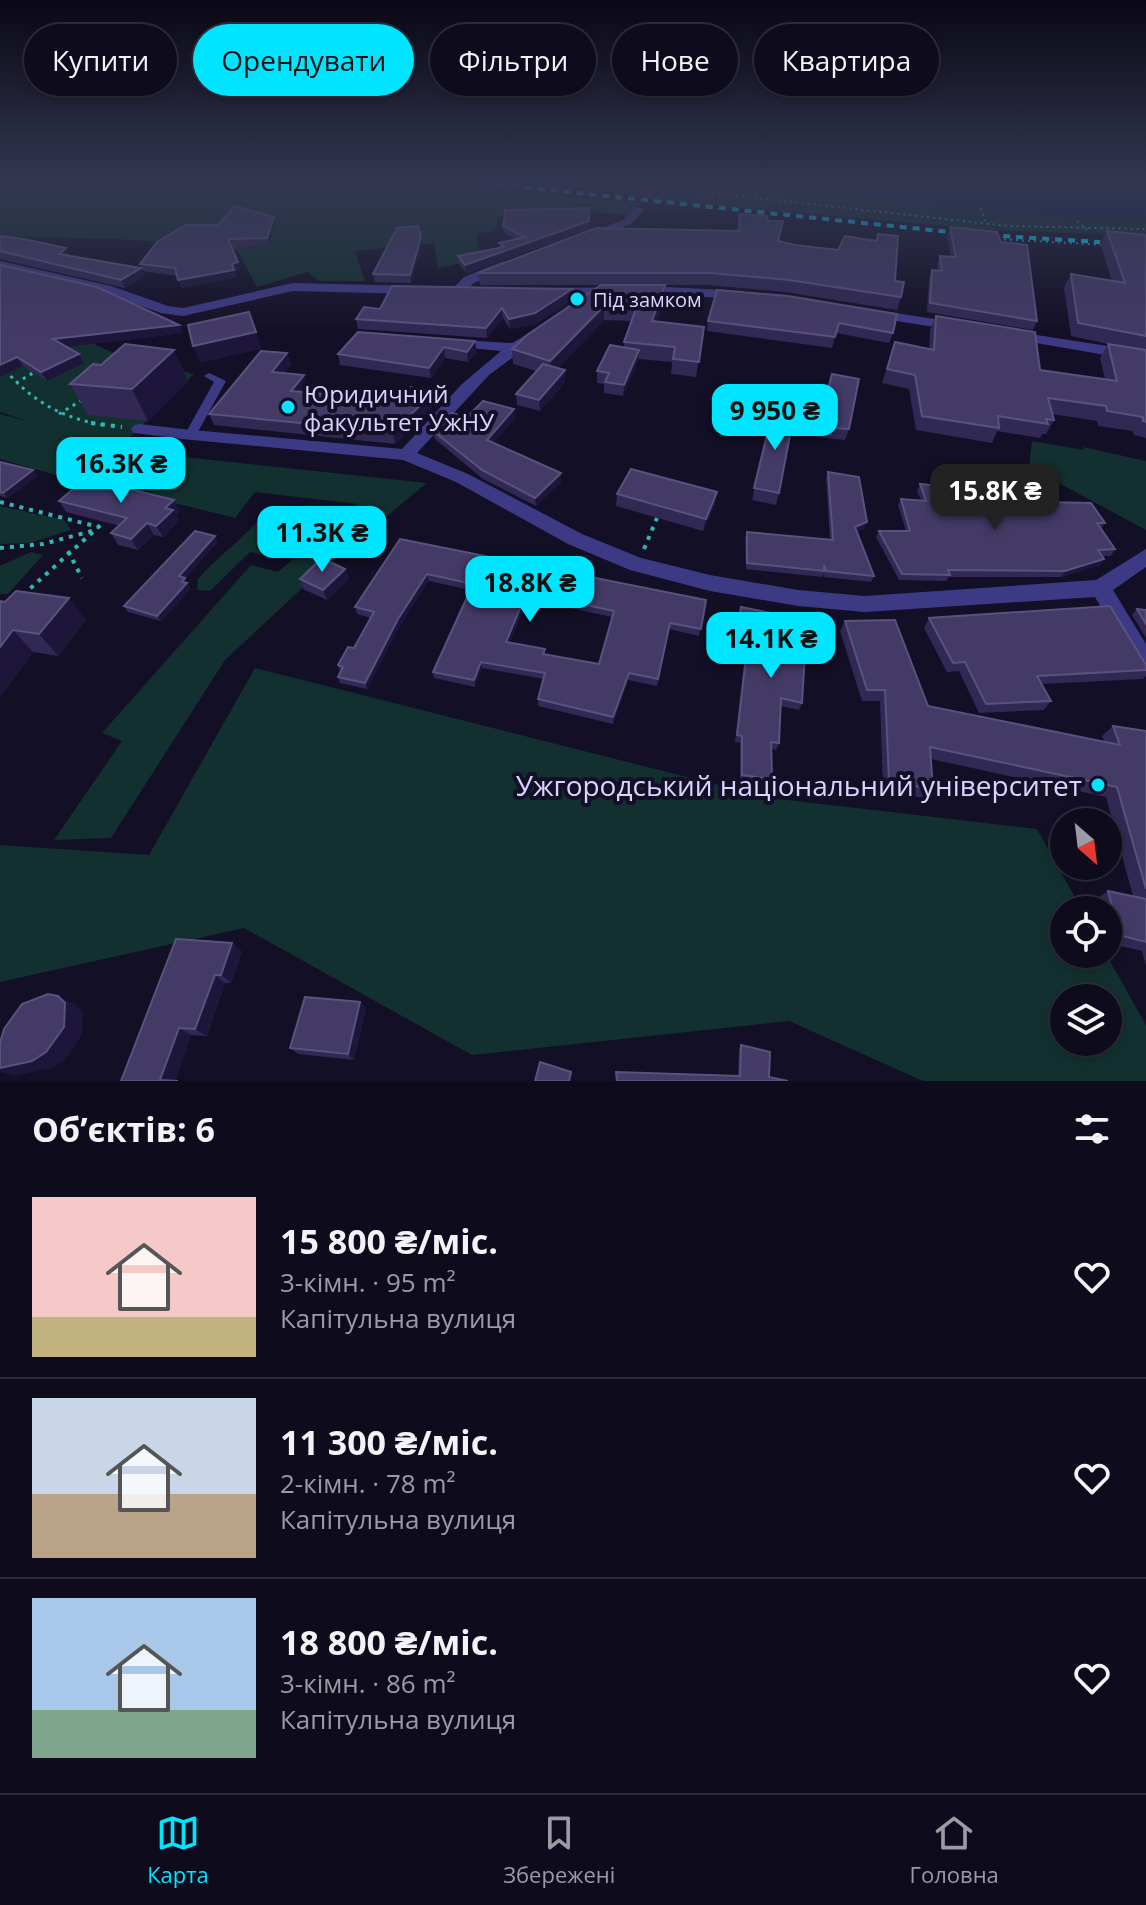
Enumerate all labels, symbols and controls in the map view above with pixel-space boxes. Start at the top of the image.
chip: Купити [24,24,177,96]
chip: Орендувати [193,24,414,96]
chip: Фільтри [430,24,596,96]
chip: Нове [612,24,738,96]
chip: Квартира [754,24,939,96]
place label: Під замком [593,286,702,313]
marker: Під замком [568,290,586,308]
place label: Юридичний факультет УжНУ [304,377,494,438]
pin: 9 950 ₴ [701,384,849,452]
text: 9 950 ₴ [730,392,820,428]
marker: Юридичний факультет УжНУ [279,398,297,416]
pin: 16.3K ₴ [47,437,195,505]
text: 16.3K ₴ [74,445,168,481]
pin: 15.8K ₴ [921,464,1069,532]
text: 15.8K ₴ [948,472,1042,508]
pin: 11.3K ₴ [248,506,396,574]
text: 11.3K ₴ [275,514,369,550]
pin: 18.8K ₴ [456,556,604,624]
text: 18.8K ₴ [483,564,577,600]
pin: 14.1K ₴ [697,612,845,680]
text: 14.1K ₴ [724,620,818,656]
place label: Ужгородський національний університет [516,766,1082,804]
marker: Ужгородський національний університет [1089,776,1107,794]
north arrow [1050,808,1122,880]
map controls [1050,808,1122,1056]
button: locate [1050,896,1122,968]
button: layers [1050,984,1122,1056]
text: Об’єктів: 6 [32,1106,215,1152]
icon: filters [1070,1107,1114,1151]
text: 15 800 ₴/міс. [280,1218,498,1264]
icon: home [96,1229,192,1325]
icon: heart [1070,1255,1114,1299]
text: 3-кімн. · 95 m² [280,1264,456,1300]
text: Капітульна вулиця [280,1300,516,1336]
text: 11 300 ₴/міс. [280,1419,498,1465]
icon: home [96,1430,192,1526]
icon: heart [1070,1456,1114,1500]
text: 2-кімн. · 78 m² [280,1465,456,1501]
text: Капітульна вулиця [280,1501,516,1537]
text: 18 800 ₴/міс. [280,1619,498,1665]
icon: home [96,1630,192,1726]
icon: heart [1070,1656,1114,1700]
text: 3-кімн. · 86 m² [280,1665,456,1701]
text: Капітульна вулиця [280,1701,516,1737]
tab: Карта [147,1811,209,1889]
tab: Збережені [503,1811,615,1889]
tab: Головна [910,1811,999,1889]

